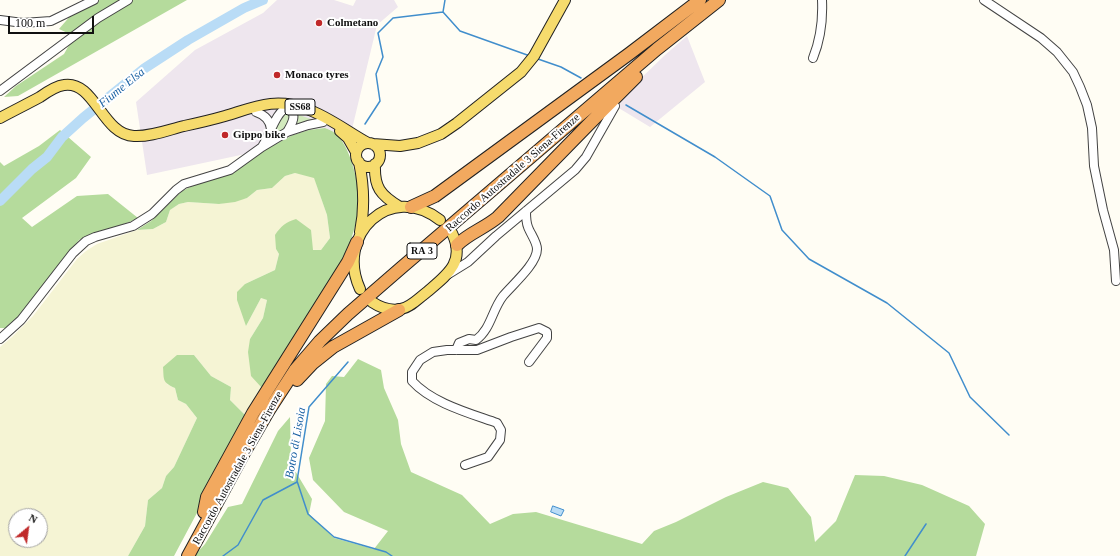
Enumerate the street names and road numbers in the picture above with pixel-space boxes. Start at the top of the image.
road number: SS68 [285,99,315,115]
street label: Raccordo Autostradale 3 Siena-Firenze [443,111,583,235]
road number: RA 3 [407,243,437,259]
street label: Raccordo Autostradale 3 Siena-Firenze [190,389,286,547]

